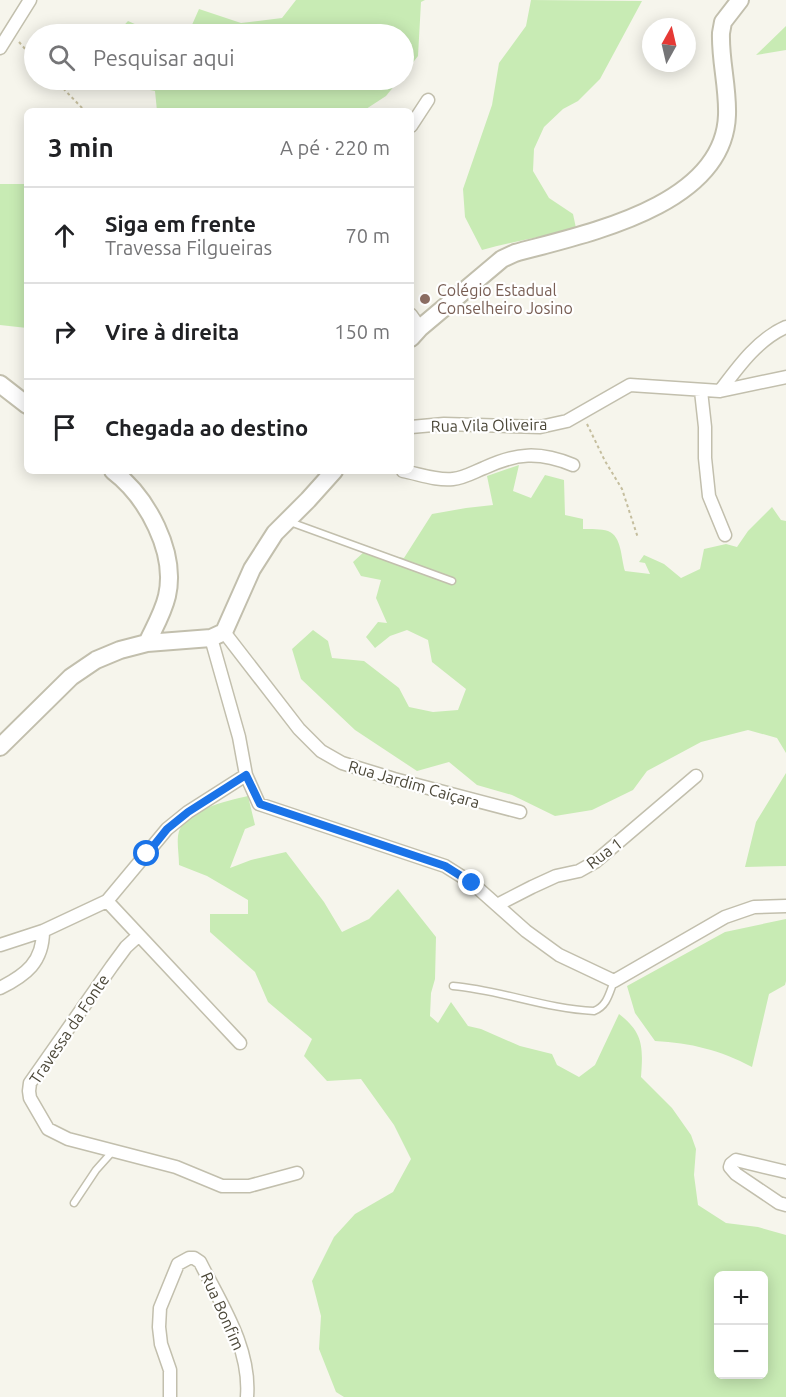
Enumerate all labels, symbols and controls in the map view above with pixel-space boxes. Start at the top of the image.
north arrow [642,18,696,72]
search box [24,24,414,90]
icon: search [45,41,78,74]
text: Pesquisar aqui [93,45,235,70]
text: 3 min [48,133,114,162]
text: A pé · 220 m [280,136,390,159]
text: Siga em frente [105,211,256,236]
icon: ahead [48,219,81,252]
text: 70 m [346,224,390,247]
text: Travessa Filgueiras [105,236,272,259]
place label: Colégio Estadual Conselheiro Josino [437,281,573,317]
marker: Colégio Estadual Conselheiro Josino [418,292,432,306]
icon: right [48,315,81,348]
text: Vire à direita [105,319,239,344]
text: 150 m [334,320,390,343]
icon: arrive [48,411,81,444]
text: Chegada ao destino [105,415,308,440]
street label: Rua Vila Oliveira [430,415,548,435]
street label: Rua Jardim Caiçara [346,757,482,811]
street label: Rua 1 [583,834,625,872]
route start [133,840,159,866]
route end [458,869,484,895]
street label: Travessa da Fonte [26,971,112,1087]
street label: Rua Bonfim [198,1269,248,1353]
map controls [714,1271,768,1379]
button: + [714,1271,768,1325]
button: − [714,1325,768,1379]

